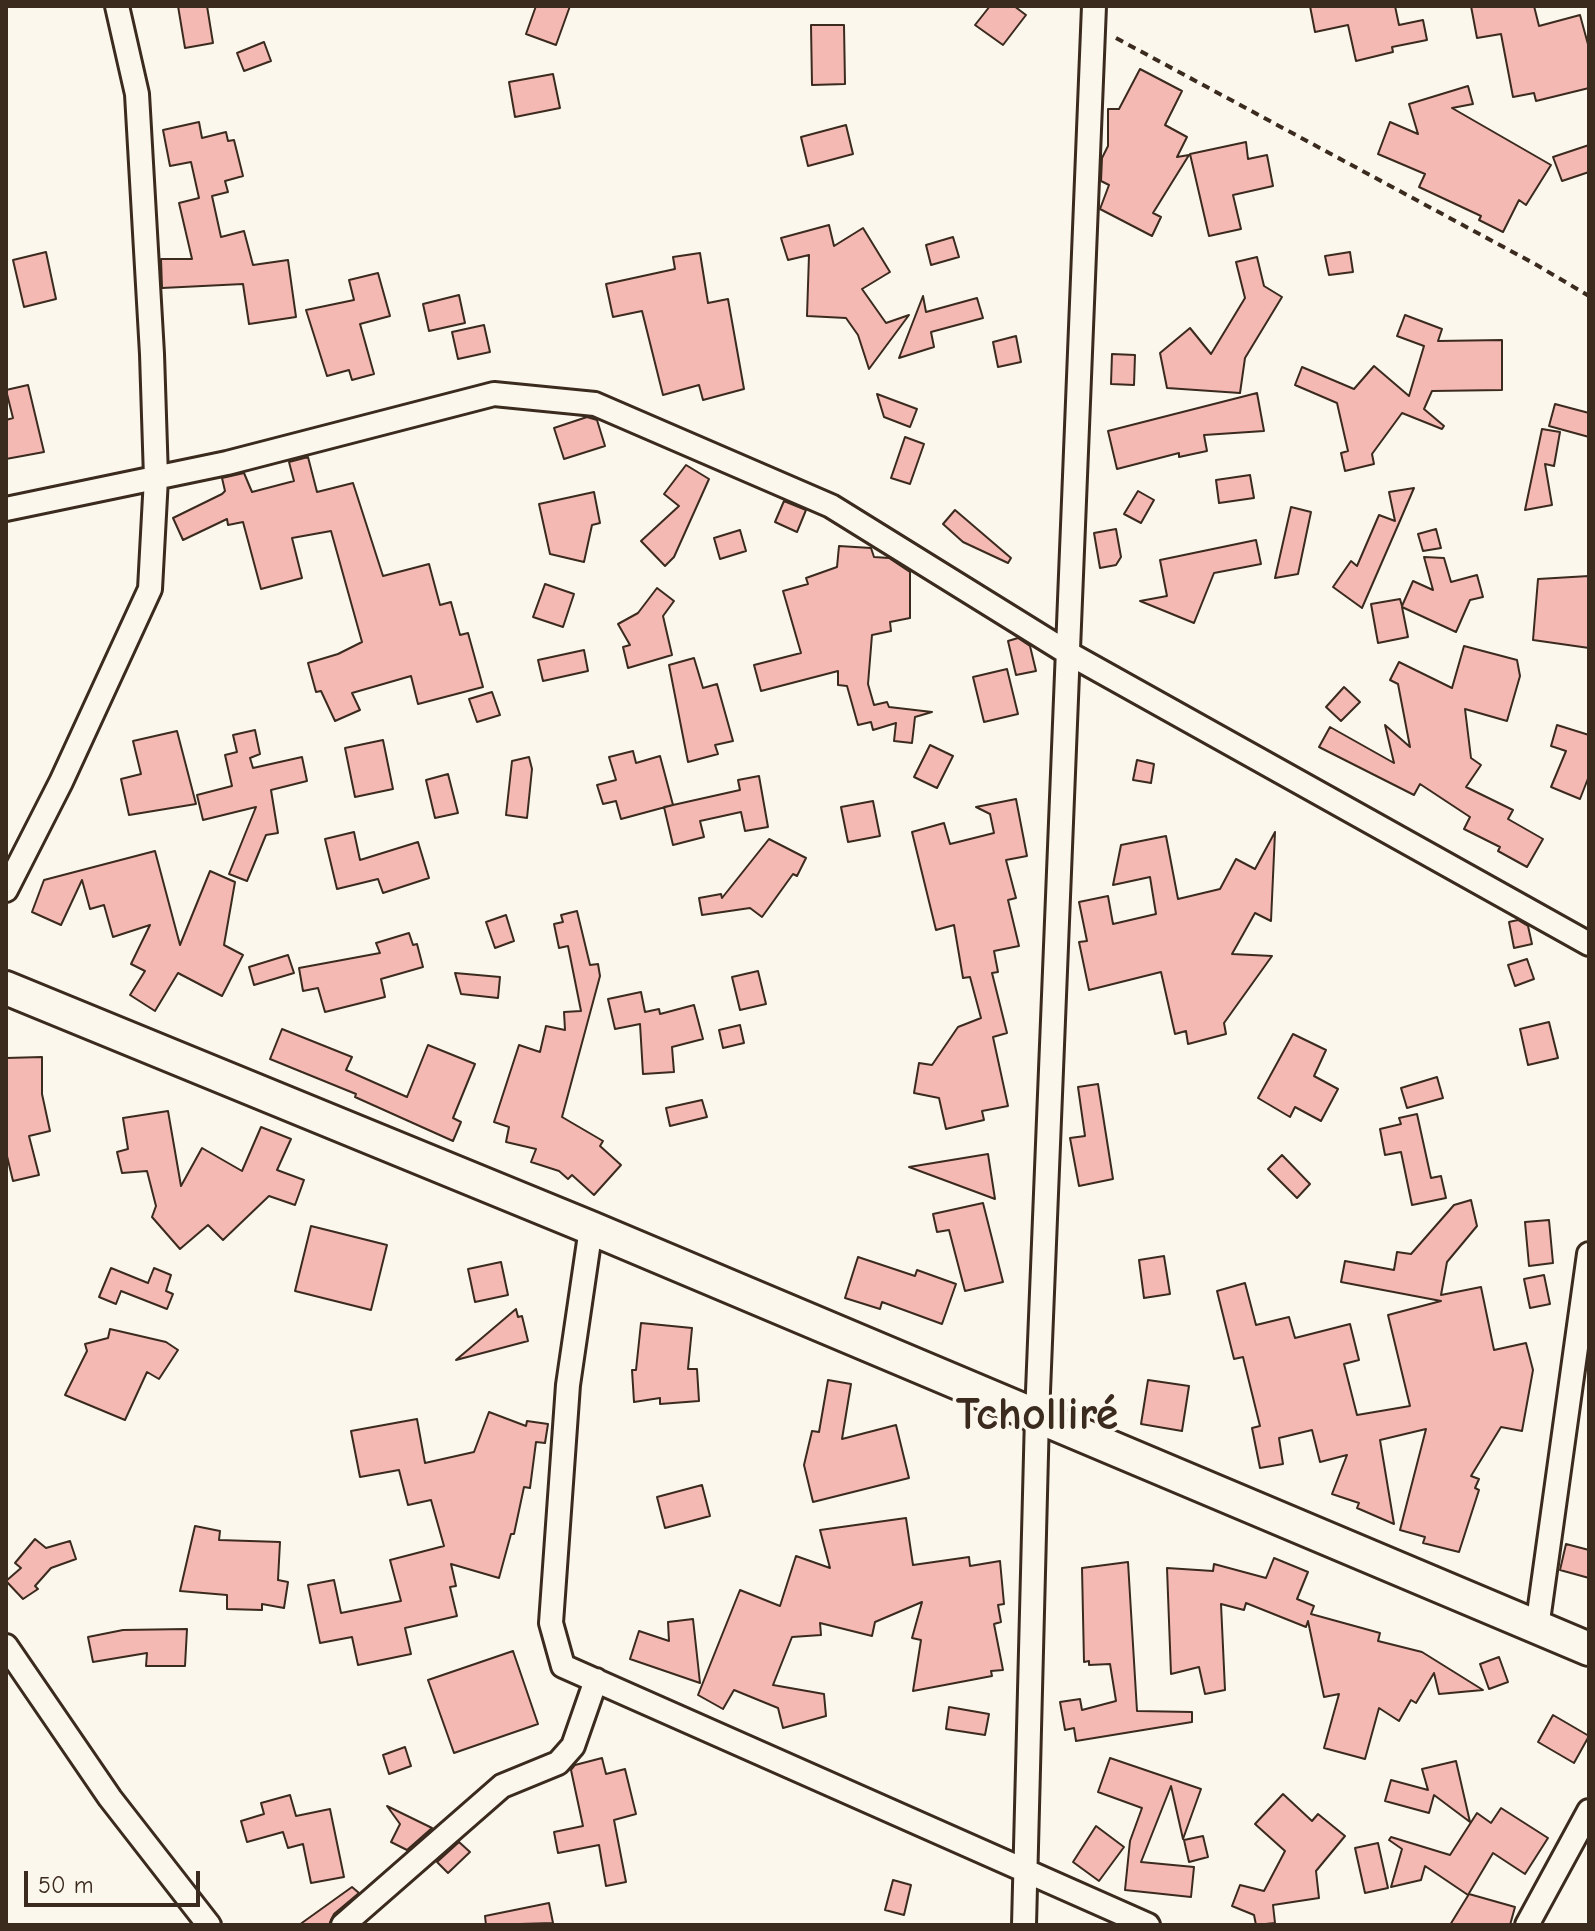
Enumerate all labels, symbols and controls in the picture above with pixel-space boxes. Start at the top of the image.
district label: Tcholliré [956,1388,1118,1444]
scale bar [28,1855,204,1905]
text: 50 m [38,1871,94,1899]

